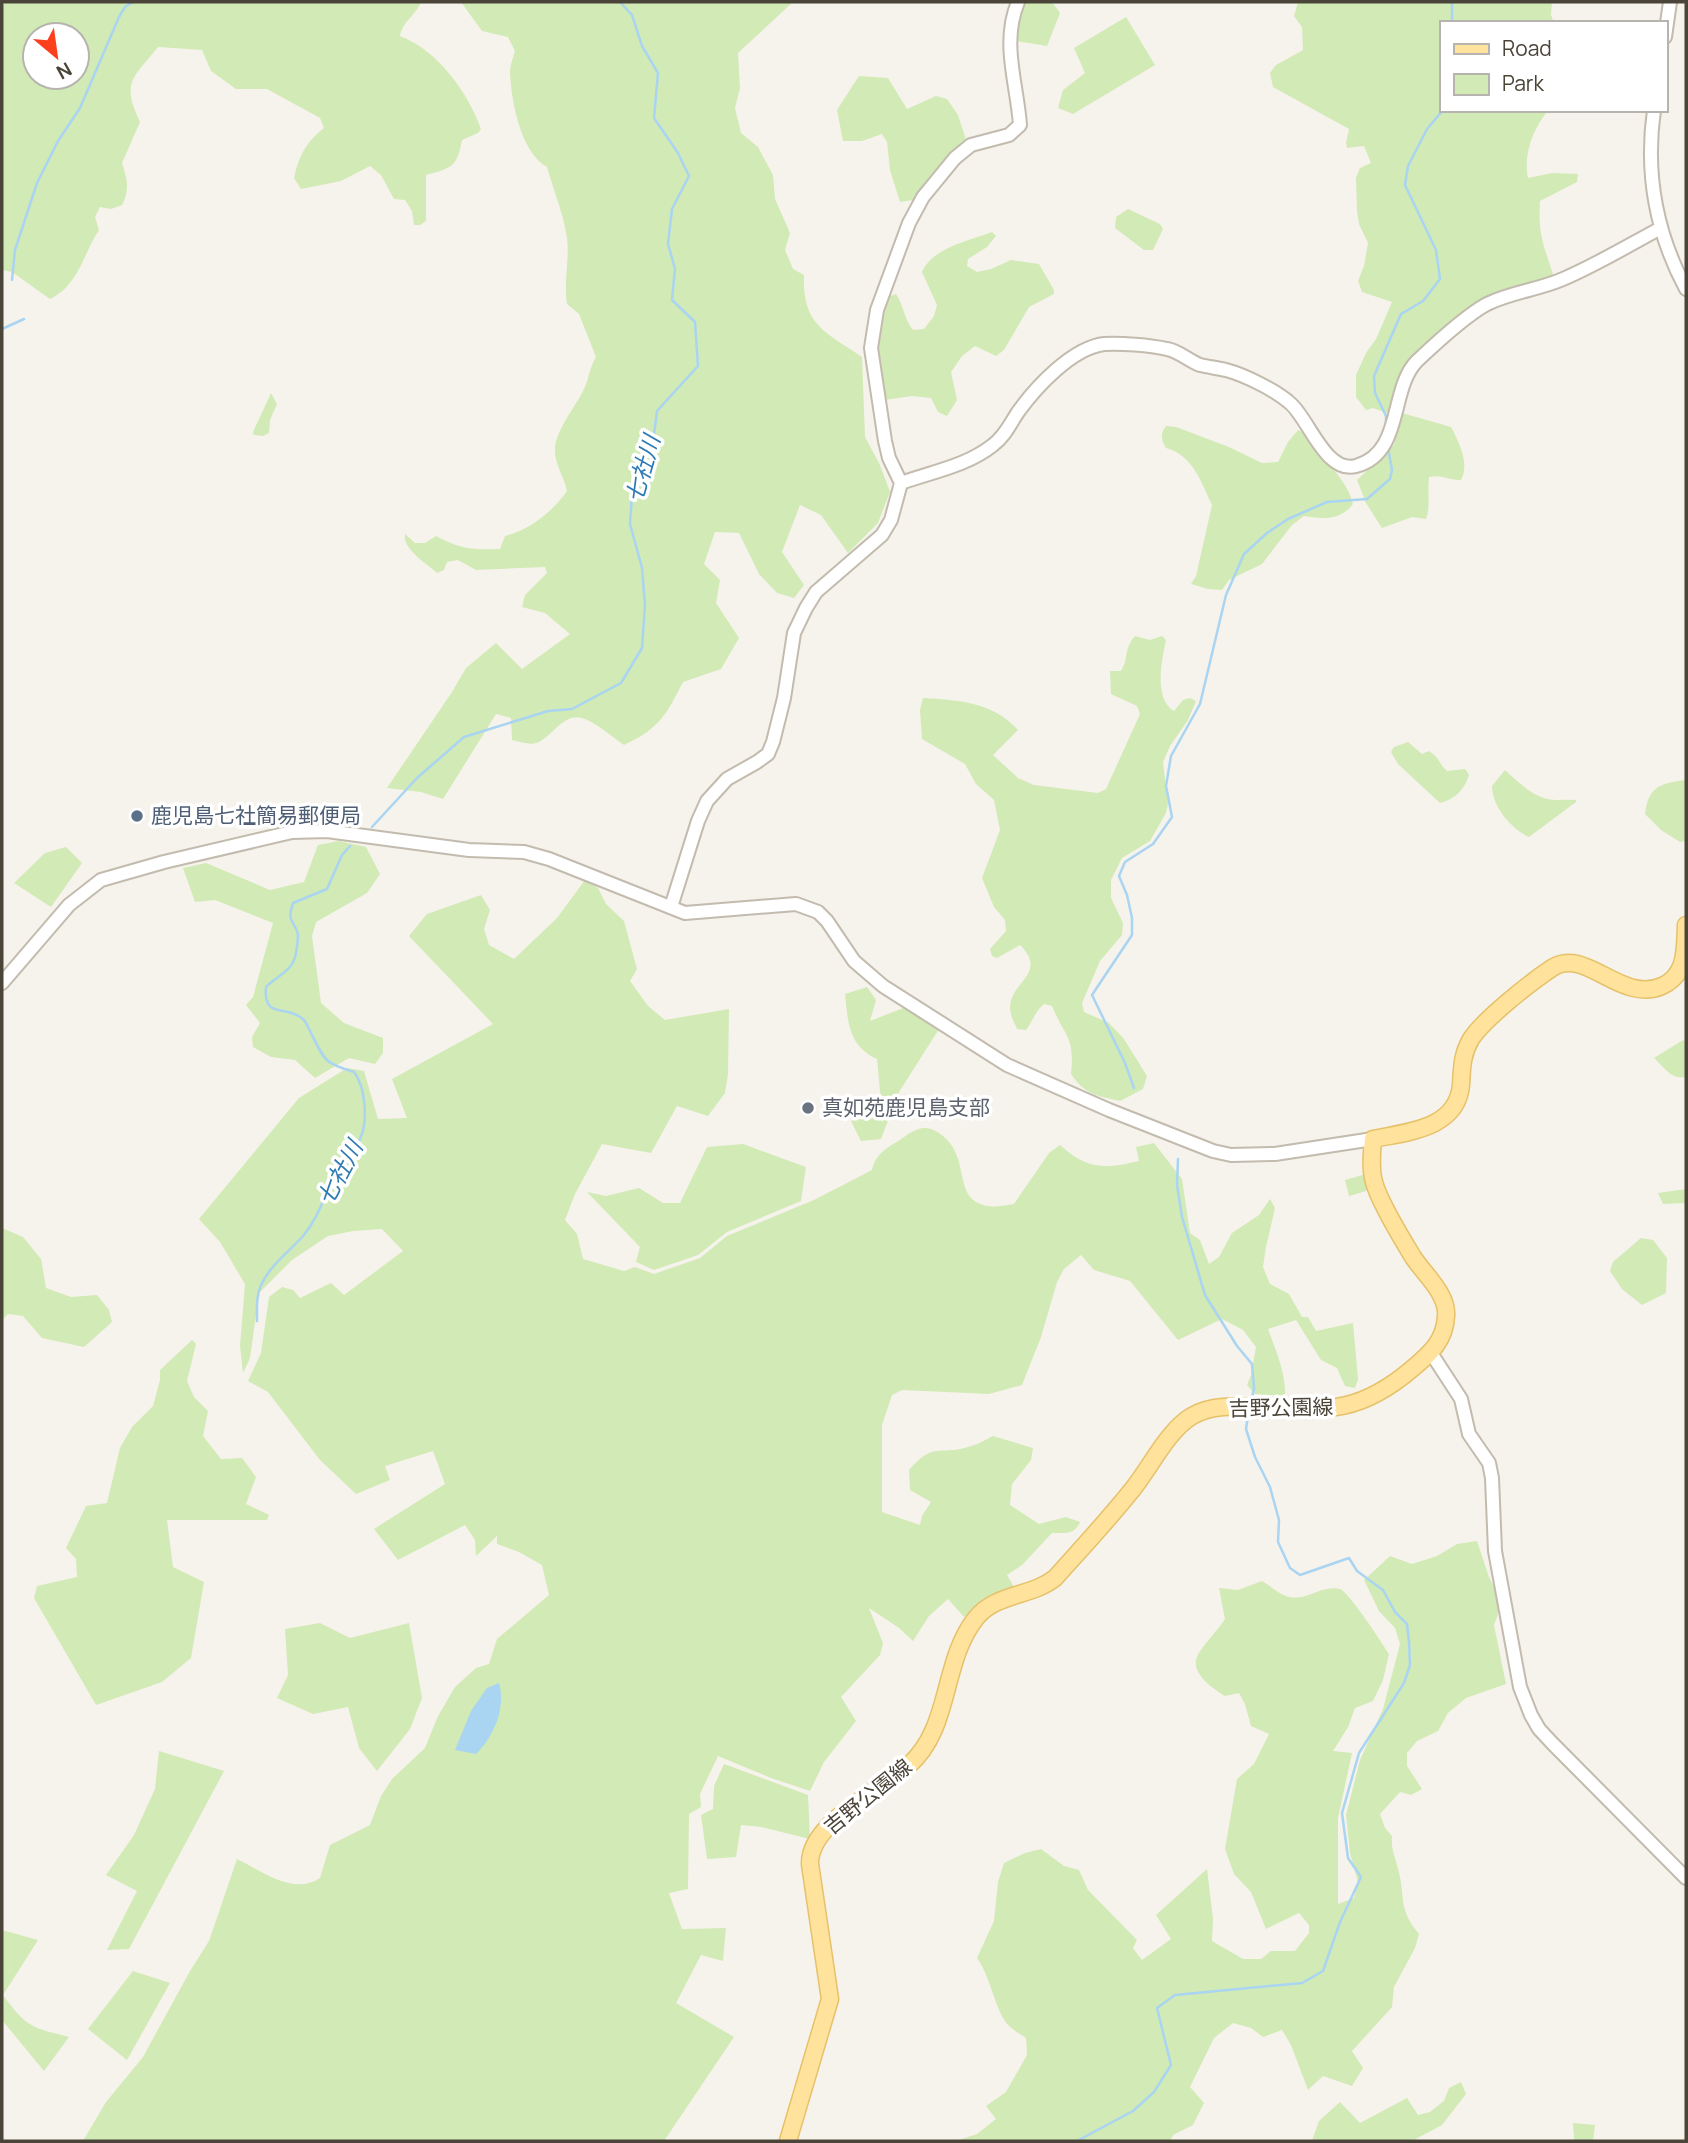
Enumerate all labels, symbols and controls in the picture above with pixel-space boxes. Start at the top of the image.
north arrow [21,21,91,91]
legend [1440,21,1667,112]
text: Road [1502,34,1552,62]
text: N [52,56,77,86]
text: Park [1502,69,1544,97]
water label: 七社川 [617,428,668,506]
place label: 鹿児島七社簡易郵便局 [151,801,361,829]
marker: 鹿児島七社簡易郵便局 [129,808,145,824]
place label: 真如苑鹿児島支部 [822,1093,990,1121]
marker: 真如苑鹿児島支部 [800,1100,816,1116]
water label: 七社川 [309,1132,371,1211]
street label: 吉野公園線 [1228,1392,1334,1422]
street label: 吉野公園線 [818,1752,917,1840]

